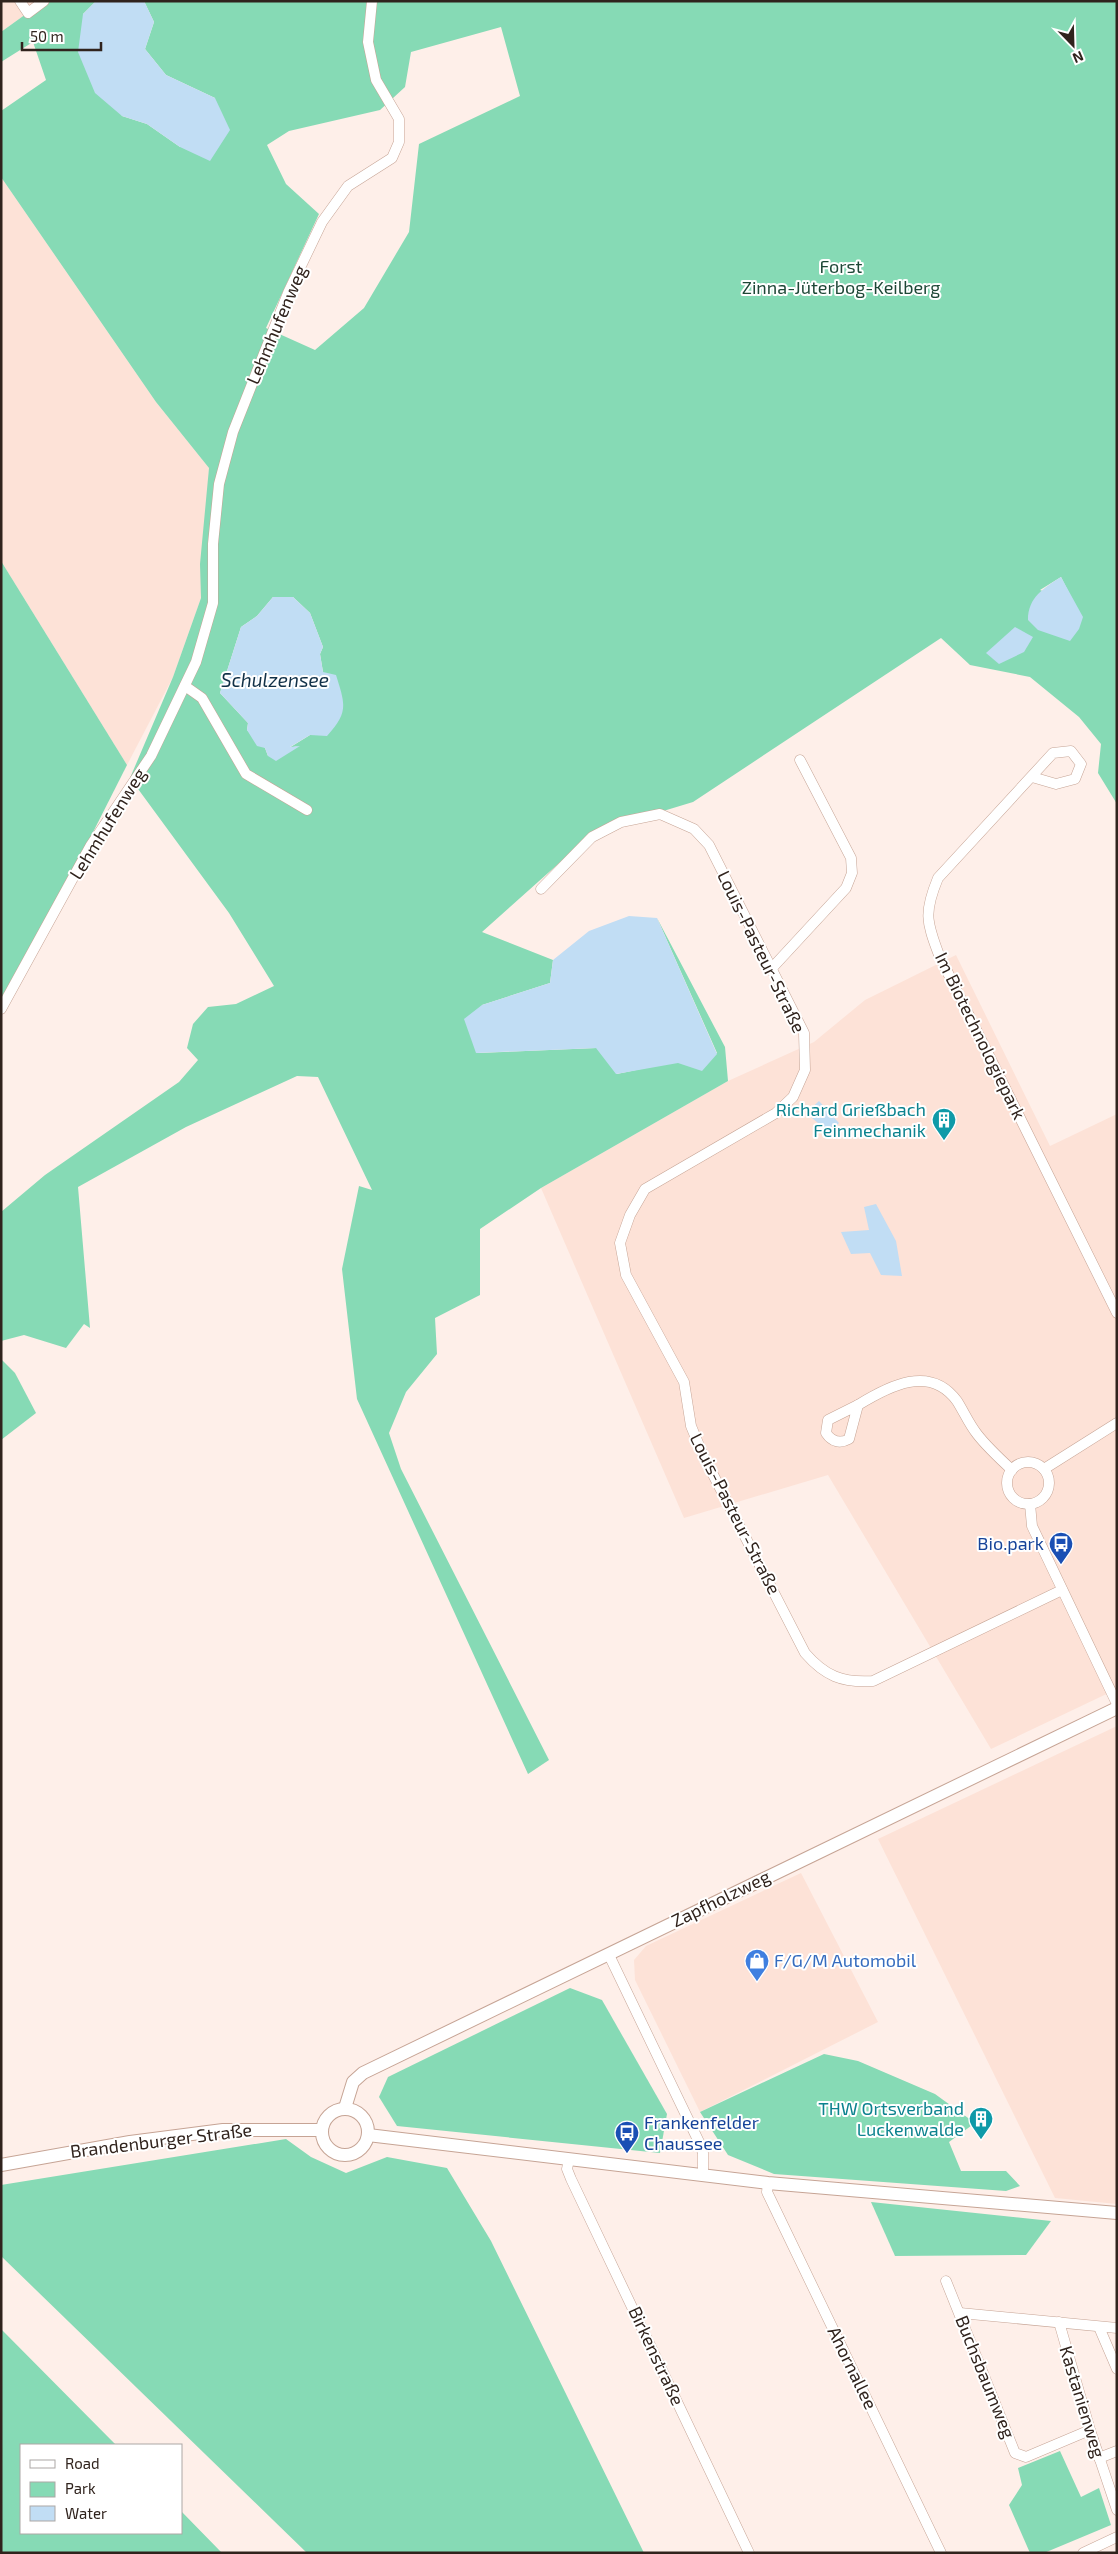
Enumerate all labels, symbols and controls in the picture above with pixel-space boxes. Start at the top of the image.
scale bar [22,20,101,52]
north arrow [1048,20,1098,70]
text: 50 m [30,27,64,45]
text: N [1070,48,1086,67]
park label: Forst Zinna-Jüterbog-Keilberg [742,255,940,298]
street label: Lehmhufenweg [241,262,311,387]
water label: Schulzensee [221,668,329,691]
street label: Lehmhufenweg [64,764,150,883]
street label: Louis-Pasteur-Straße [713,867,811,1036]
street label: Im Biotechnologiepark [931,948,1031,1123]
place label: Richard Grießbach Feinmechanik [776,1098,926,1141]
building icon: Richard Grießbach Feinmechanik [931,1107,957,1141]
street label: Louis-Pasteur-Straße [686,1429,786,1598]
bus stop icon: Bio.park [1048,1531,1074,1565]
place label: Bio.park [977,1532,1044,1554]
street label: Zapfholzweg [668,1865,773,1931]
shop icon: F/G/M Automobil [744,1948,770,1982]
place label: F/G/M Automobil [774,1949,917,1971]
place label: THW Ortsverband Luckenwalde [818,2097,964,2140]
building icon: THW Ortsverband Luckenwalde [968,2106,994,2140]
place label: Frankenfelder Chaussee [644,2111,759,2154]
street label: Brandenburger Straße [69,2118,253,2162]
bus stop icon: Frankenfelder Chaussee [614,2120,640,2154]
street label: Birkenstraße [624,2303,689,2409]
street label: Buchsbaumweg [951,2312,1021,2441]
street label: Ahornallee [823,2323,882,2413]
street label: Kastanienweg [1055,2343,1110,2460]
legend [20,2444,182,2534]
text: Road [65,2454,100,2472]
text: Park [65,2479,96,2497]
text: Water [65,2504,107,2522]

